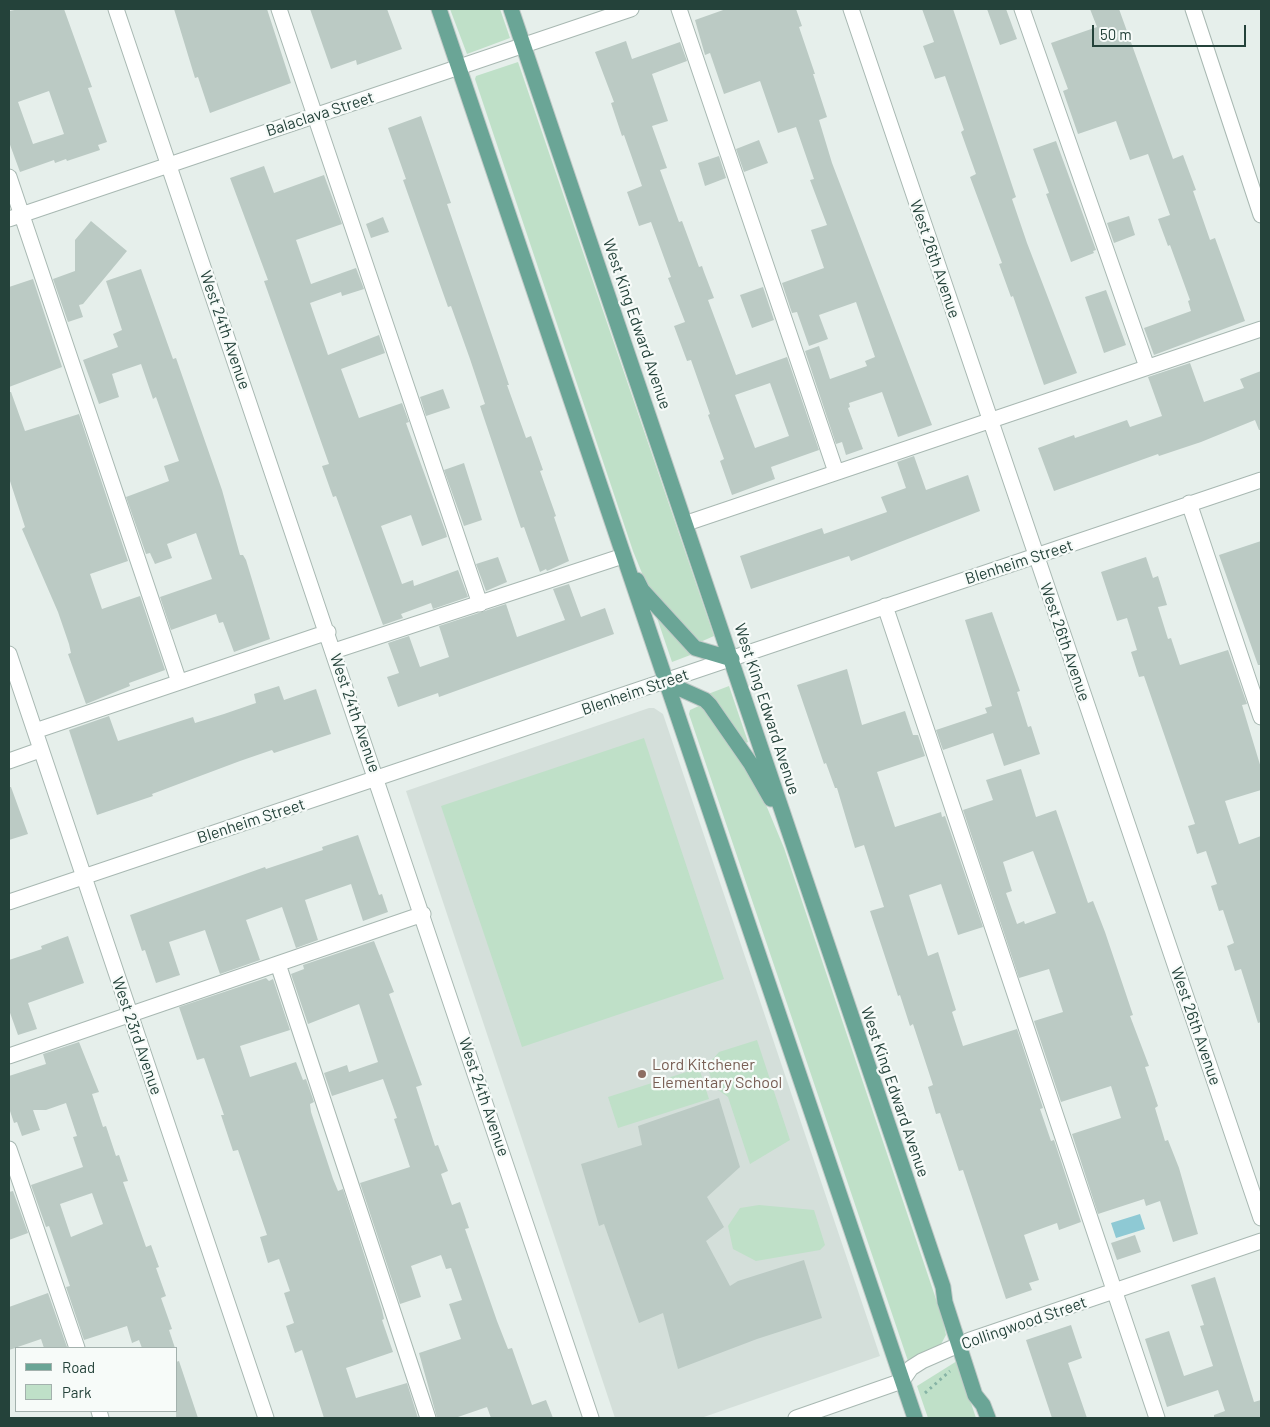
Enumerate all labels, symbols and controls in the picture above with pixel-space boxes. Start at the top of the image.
scale bar [1095,15,1249,47]
text: 50 m [1100,25,1132,43]
street label: Balaclava Street [264,87,376,141]
street label: West 26th Avenue [906,197,964,321]
street label: West King Edward Avenue [599,236,675,412]
street label: West 24th Avenue [196,268,254,392]
street label: Blenheim Street [963,536,1075,588]
street label: West 26th Avenue [1036,580,1094,704]
street label: West King Edward Avenue [730,621,804,797]
street label: West 24th Avenue [326,651,384,775]
street label: Blenheim Street [579,665,691,719]
street label: Blenheim Street [195,795,307,847]
street label: West 26th Avenue [1167,964,1225,1088]
street label: West 23rd Avenue [108,974,166,1098]
street label: West King Edward Avenue [857,1004,933,1180]
street label: West 24th Avenue [455,1035,513,1159]
place label: Lord Kitchener Elementary School [652,1055,782,1093]
marker: Lord Kitchener Elementary School [636,1068,648,1080]
street label: Collingwood Street [959,1293,1089,1353]
legend [15,1347,178,1412]
text: Road [62,1358,95,1376]
text: Park [62,1383,91,1401]

